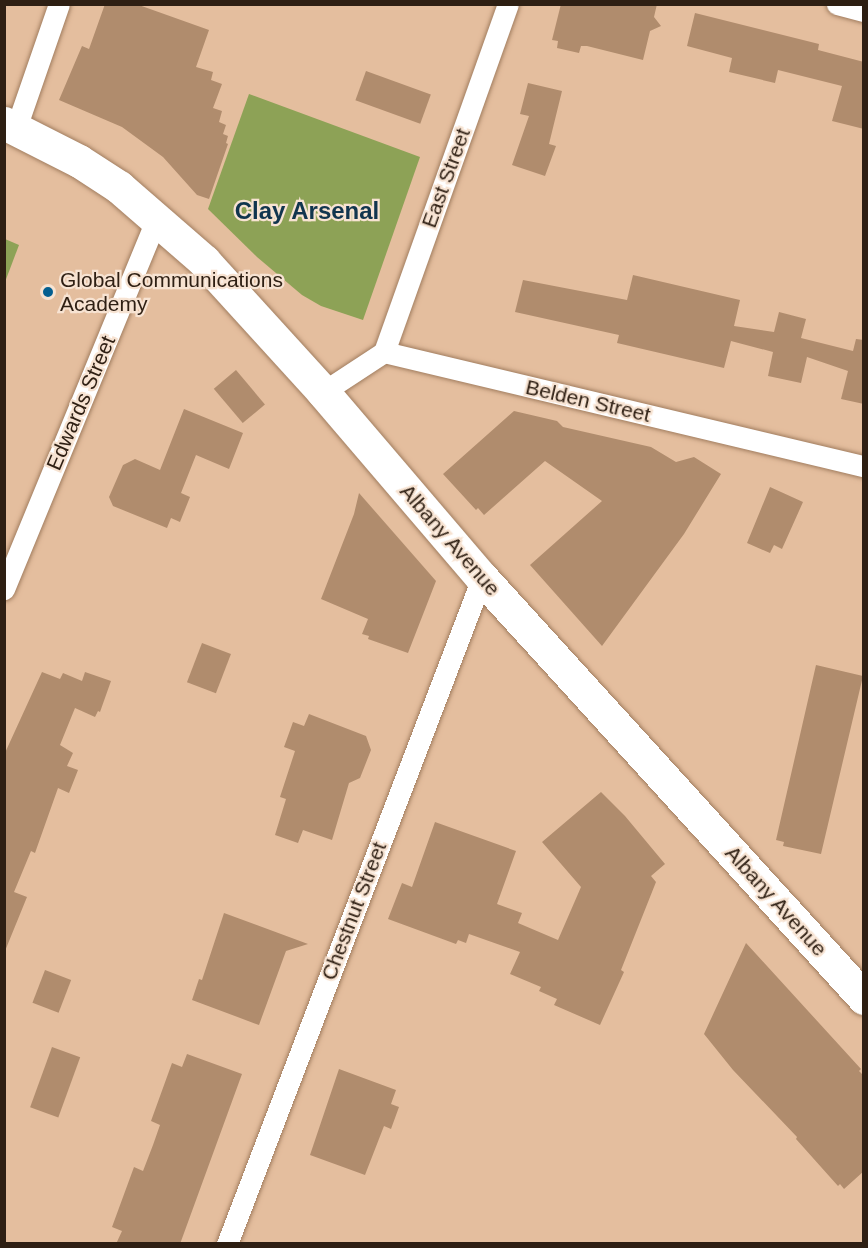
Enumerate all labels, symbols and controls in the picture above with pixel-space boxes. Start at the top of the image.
street label: East Street [416,125,476,231]
district label: Clay Arsenal [234,197,380,225]
place label: Global Communications Academy [60,267,283,317]
marker: Global Communications Academy [41,285,55,299]
street label: Edwards Street [41,332,121,474]
street label: Belden Street [523,374,653,428]
street label: Albany Avenue [394,479,506,601]
street label: Chestnut Street [316,838,392,984]
street label: Albany Avenue [719,840,833,962]

